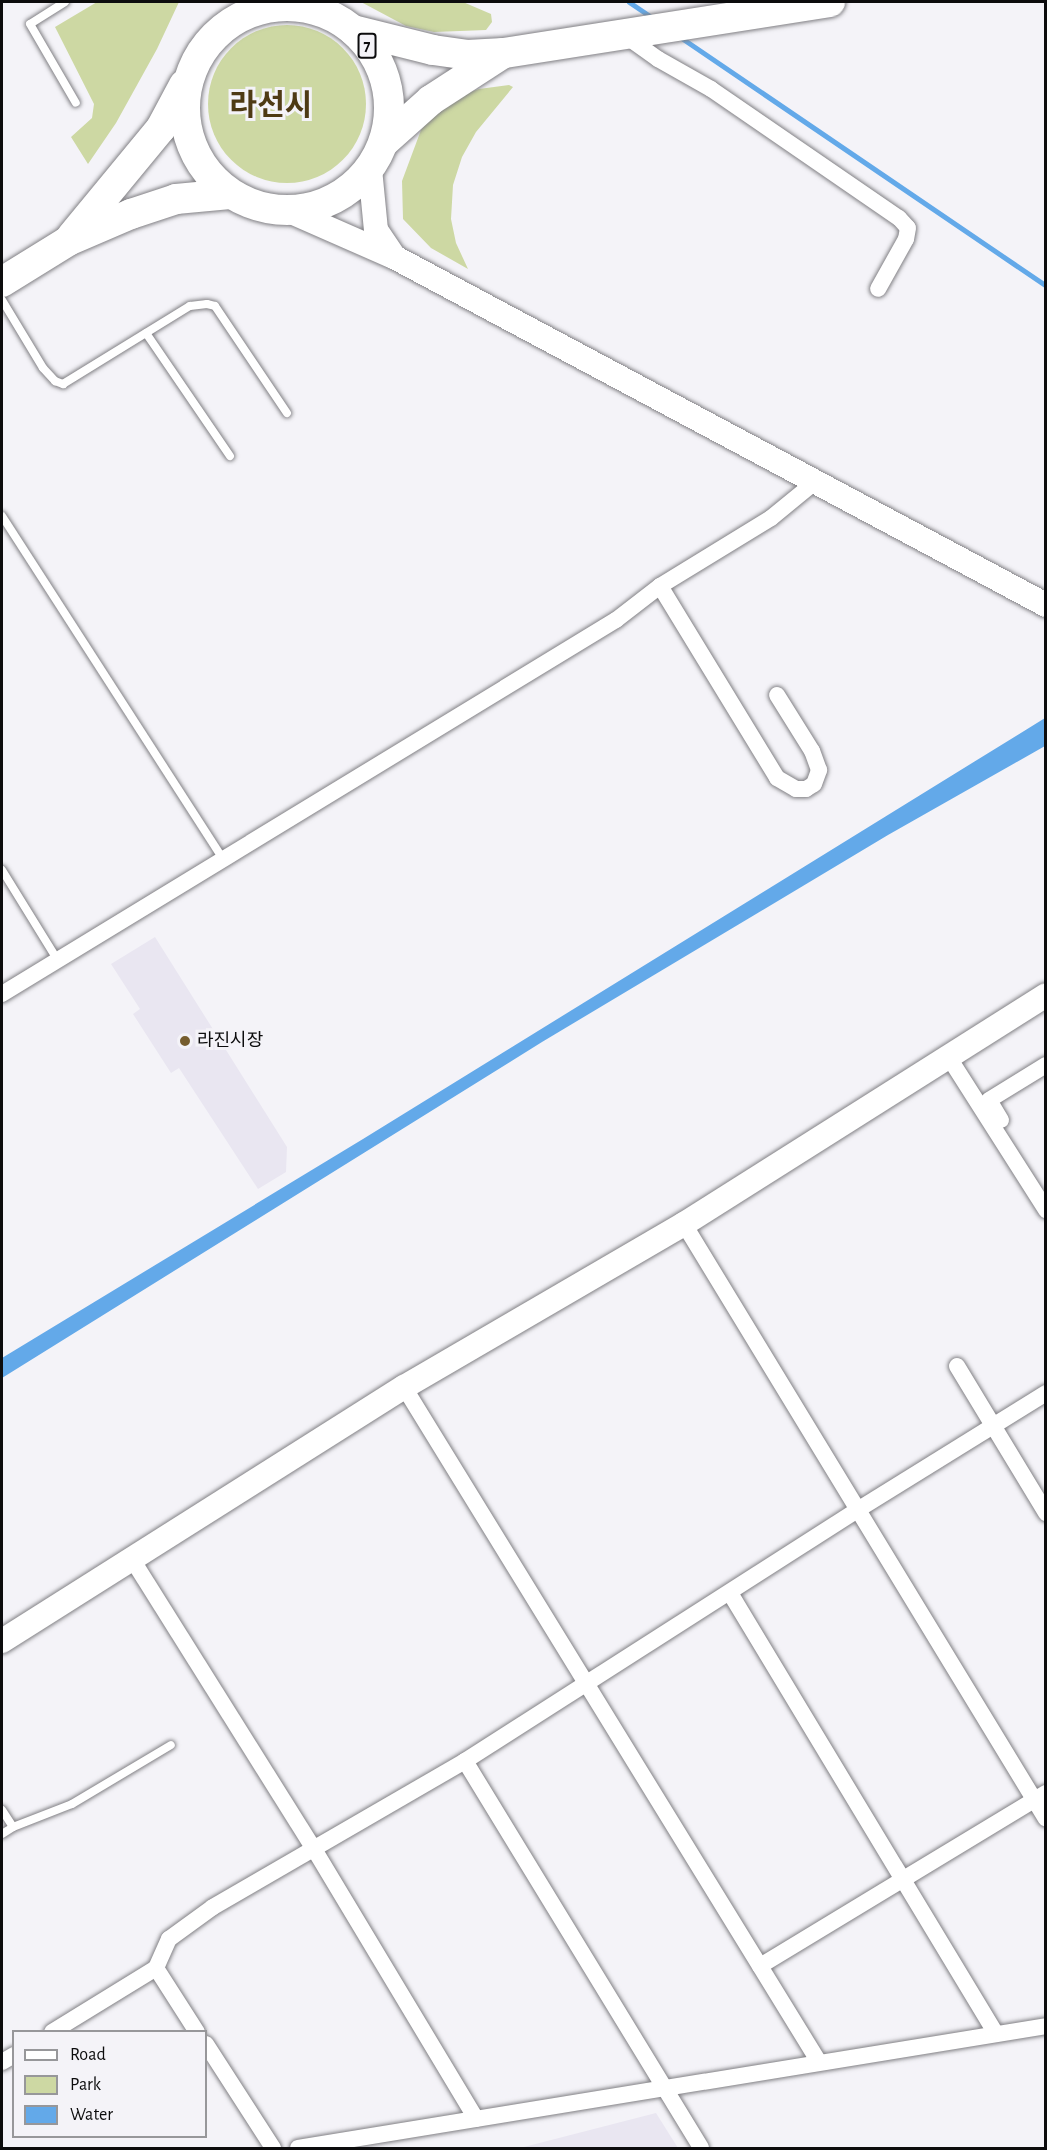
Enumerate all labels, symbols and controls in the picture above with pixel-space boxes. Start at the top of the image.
road number: 7 [356,33,378,59]
district label: 라선시 [230,88,312,124]
place label: 라진시장 [197,1030,263,1052]
marker: 라진시장 [178,1034,192,1048]
legend [12,2030,207,2138]
text: Road [70,2046,106,2064]
text: Park [70,2076,101,2094]
text: Water [70,2106,113,2124]

